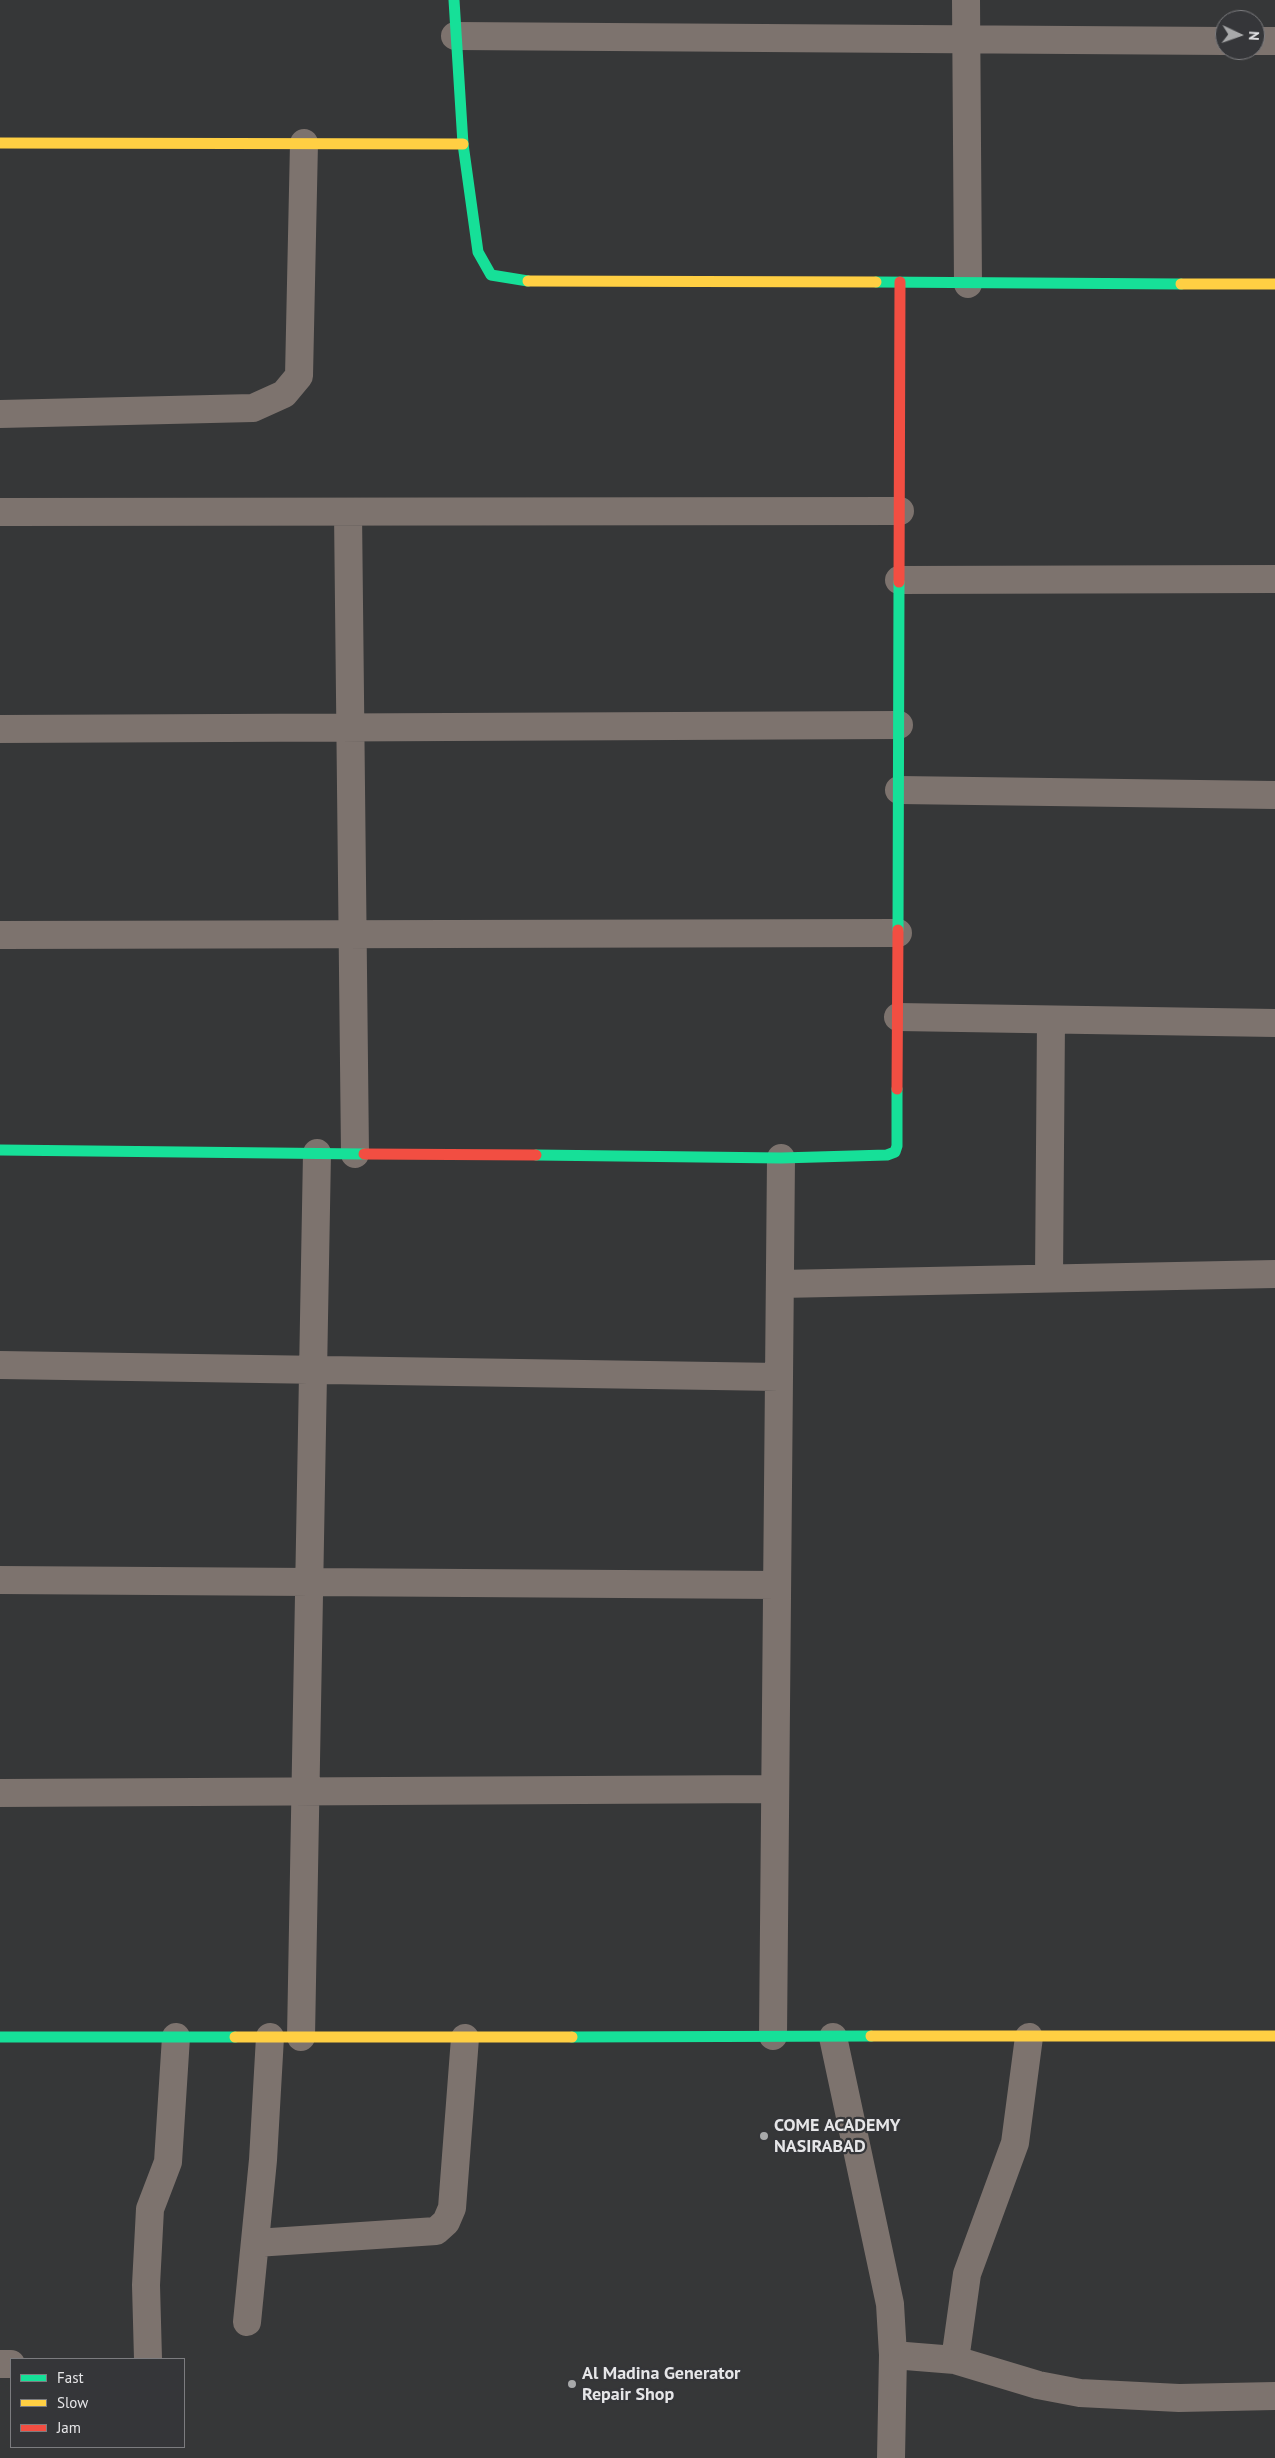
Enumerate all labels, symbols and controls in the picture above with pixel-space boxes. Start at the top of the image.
north arrow [1215,10,1265,60]
text: N [1245,31,1263,41]
place label: COME ACADEMY NASIRABAD [774,2115,900,2158]
marker: COME ACADEMY NASIRABAD [758,2130,770,2142]
legend [10,2358,185,2448]
place label: Al Madina Generator Repair Shop [582,2363,740,2406]
text: Fast [57,2368,84,2387]
marker: Al Madina Generator Repair Shop [566,2378,578,2390]
text: Slow [57,2393,88,2412]
text: Jam [57,2418,81,2437]

